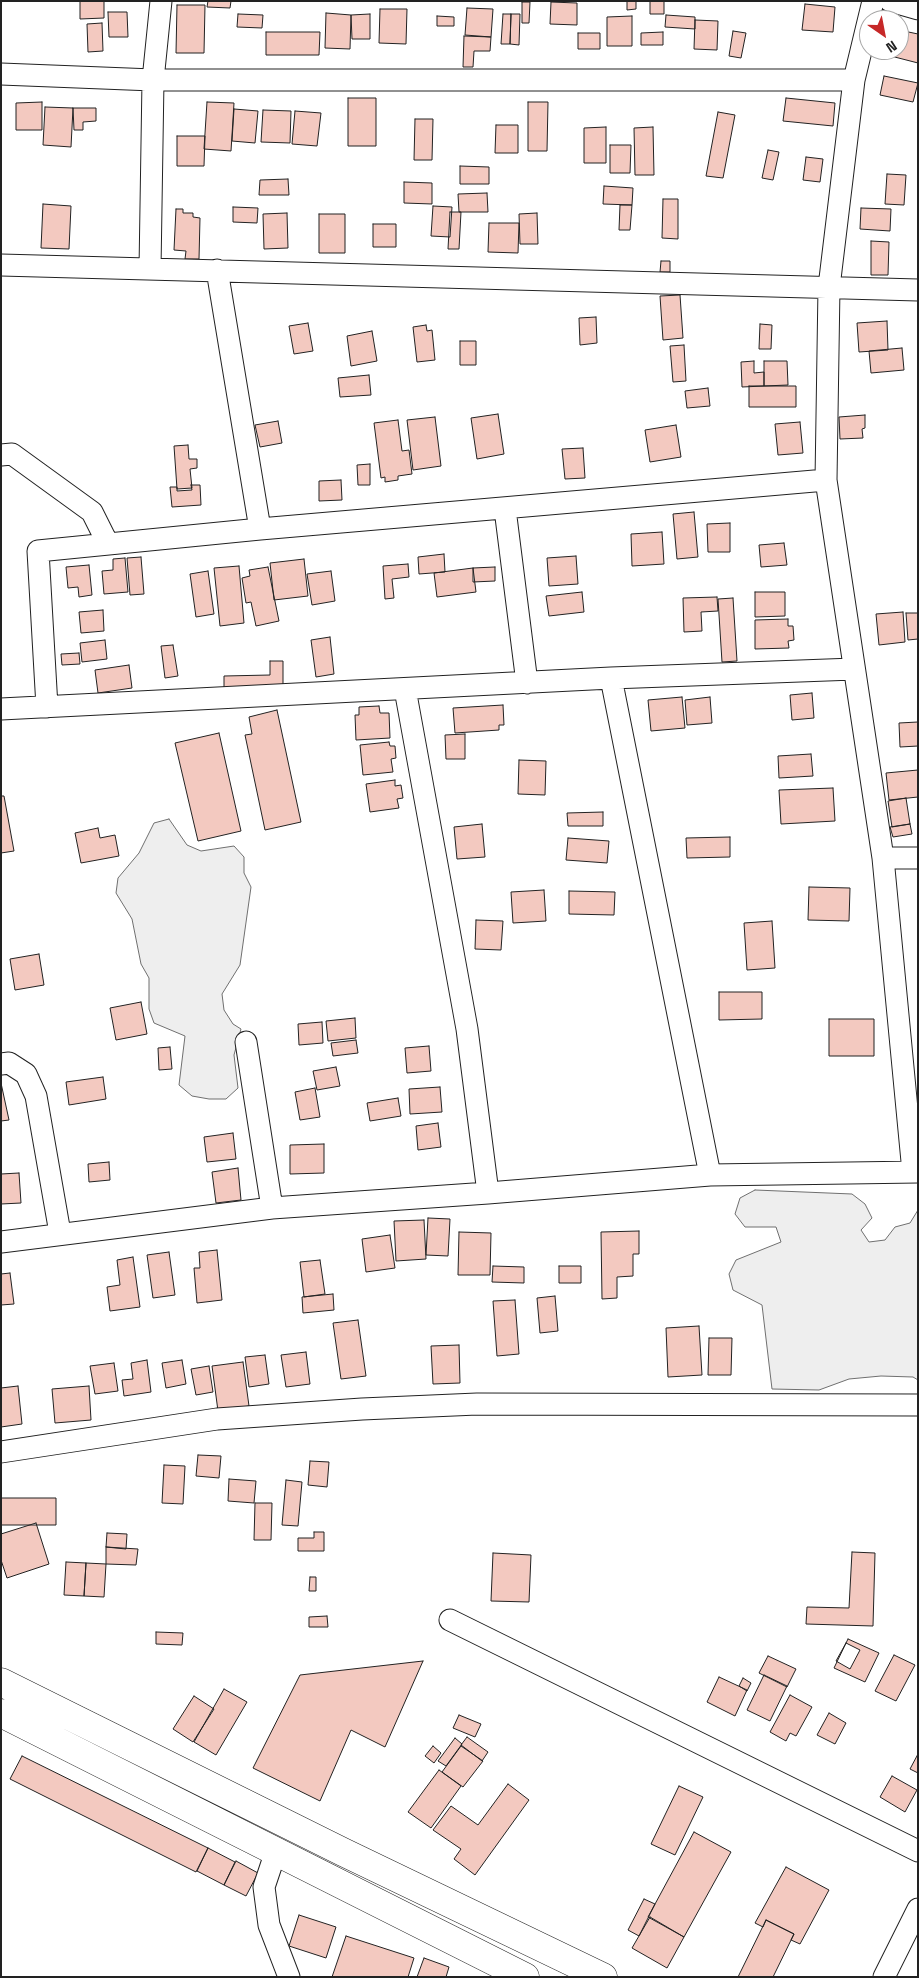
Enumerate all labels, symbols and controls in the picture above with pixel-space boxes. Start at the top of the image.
north arrow [859,10,909,60]
text: N [883,37,900,57]

